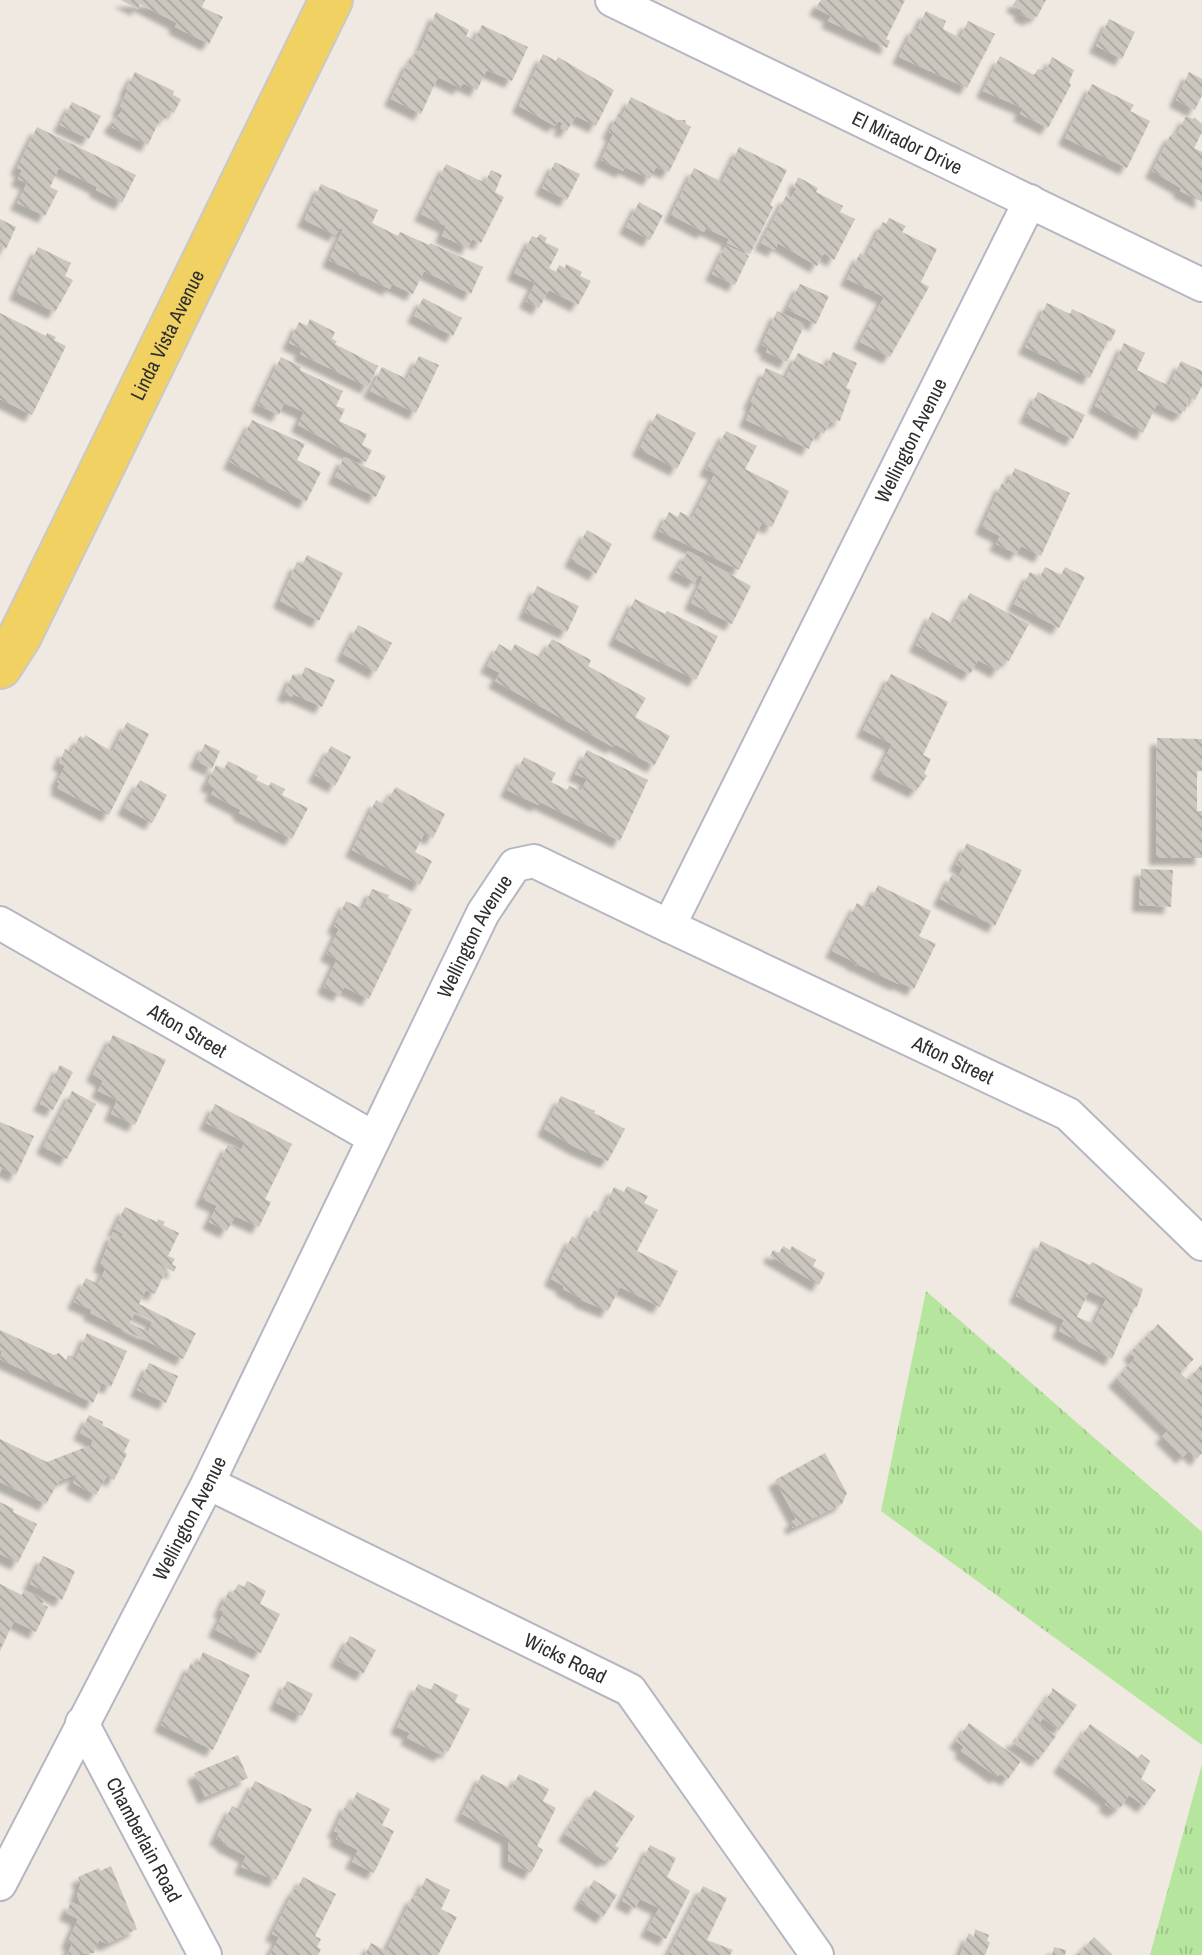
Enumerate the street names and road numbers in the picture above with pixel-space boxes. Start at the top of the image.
street label: El Mirador Drive [848,104,967,180]
street label: Linda Vista Avenue [123,265,210,404]
street label: Wellington Avenue [868,373,953,507]
street label: Wellington Avenue [430,869,518,1002]
street label: Afton Street [142,996,232,1064]
street label: Afton Street [907,1028,999,1090]
street label: Wellington Avenue [146,1451,232,1585]
street label: Wicks Road [520,1626,611,1689]
street label: Chamberlain Road [100,1772,188,1907]

